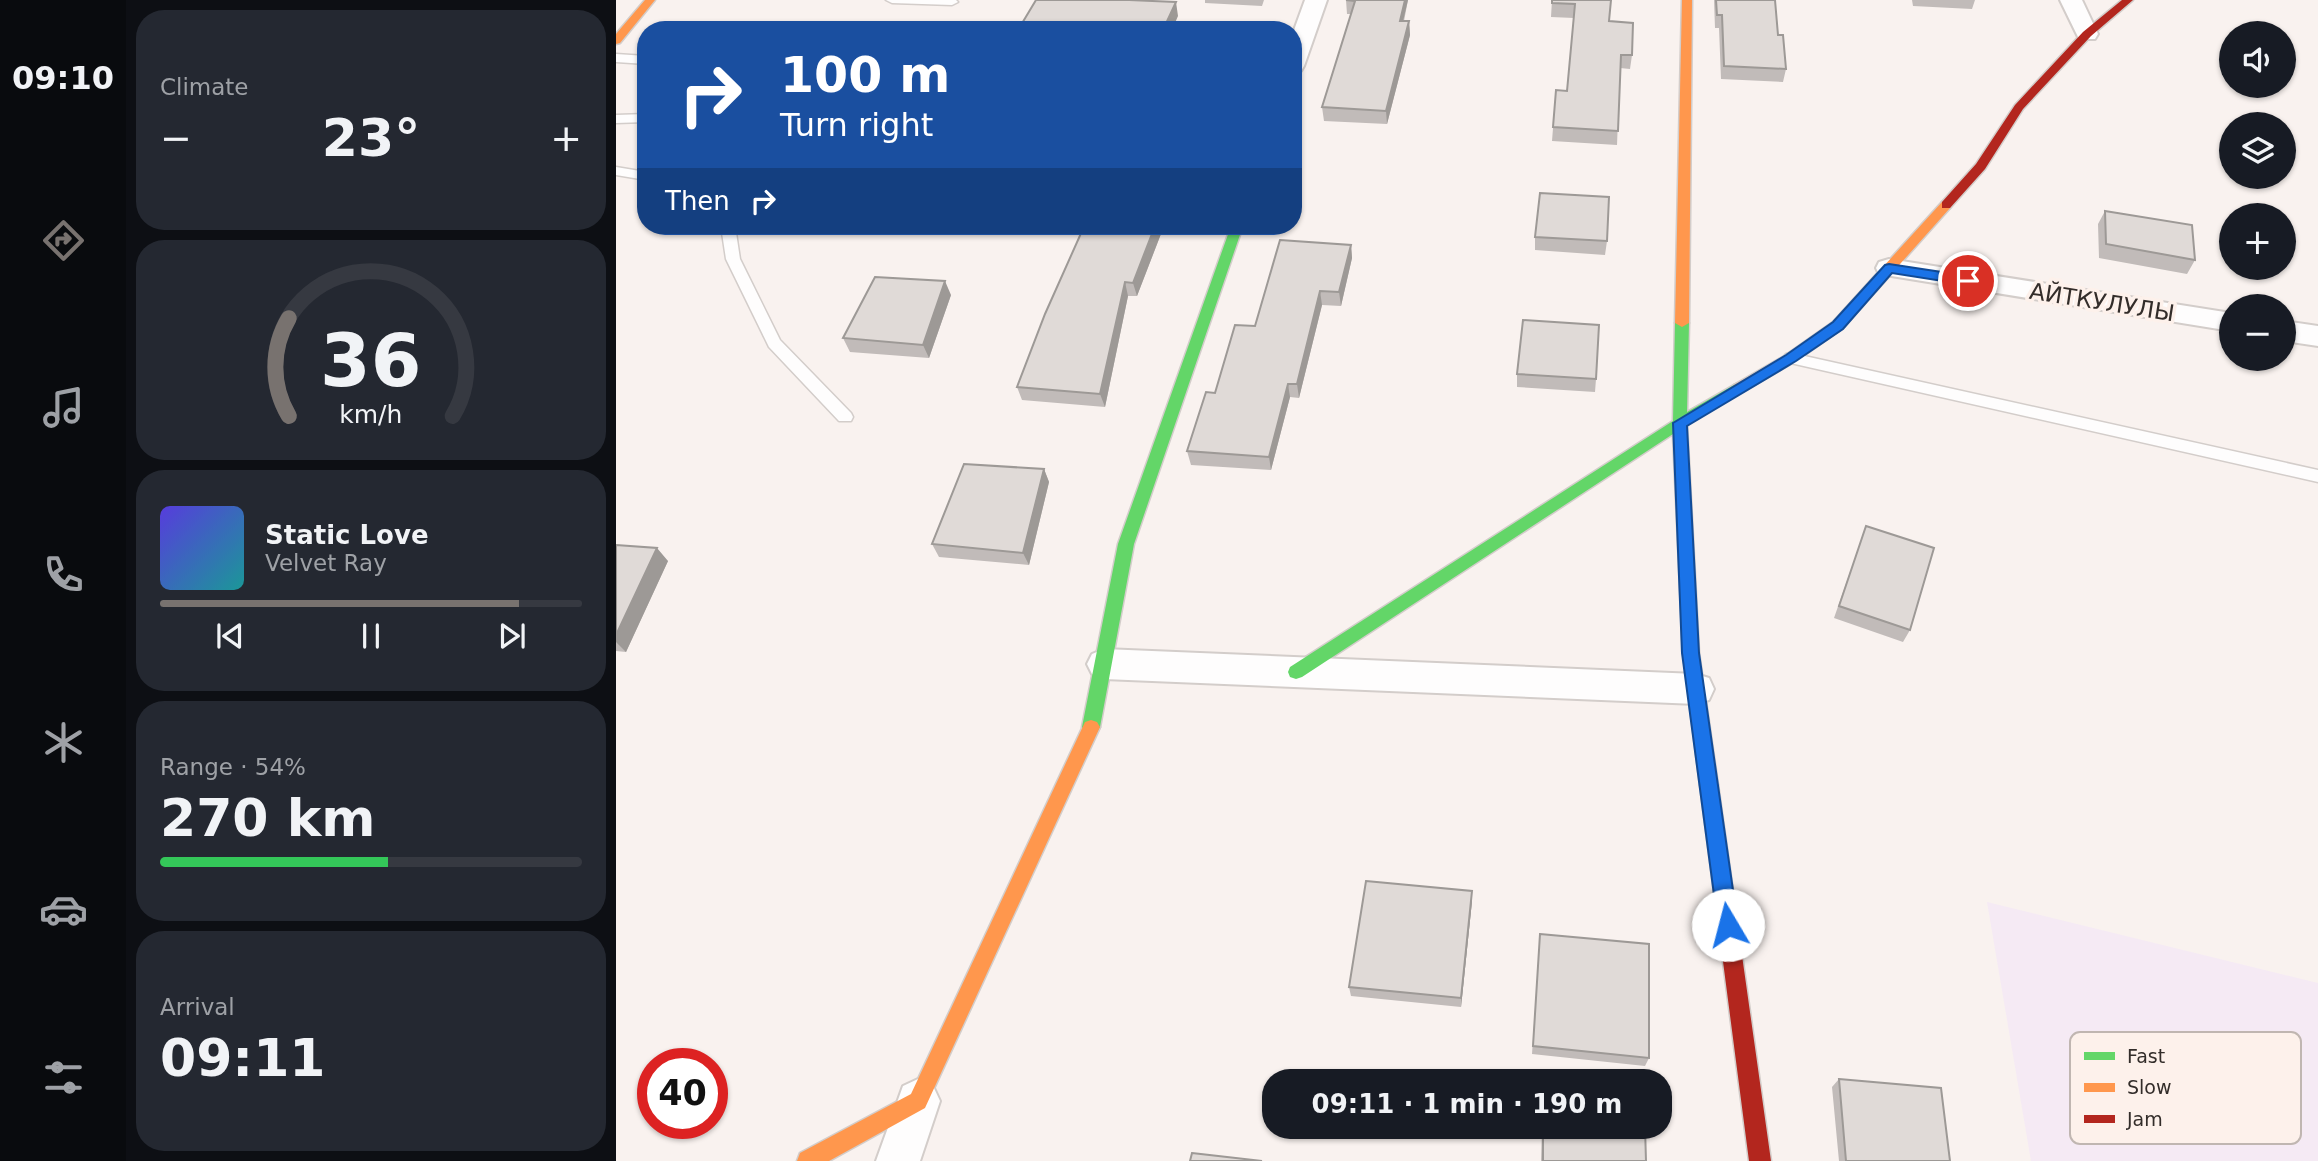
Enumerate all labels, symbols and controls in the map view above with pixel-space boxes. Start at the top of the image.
map controls [2219,21,2296,371]
button: sound [2219,21,2296,98]
text: 100 m [780,47,950,104]
icon: right [665,49,756,140]
text: 09:10 [12,59,114,97]
text: Climate [160,74,249,100]
text: Turn right [780,106,933,144]
text: 23° [322,108,420,168]
button: layers [2219,112,2296,189]
text: − [160,116,192,160]
text: + [550,116,582,160]
icon: right [744,182,782,220]
text: Then [665,186,730,216]
button: + [2219,203,2296,280]
icon: directions [39,216,88,265]
pin [1938,251,1998,311]
icon: arrive [1949,262,1987,300]
street label: АЙТКУЛУЛЫ [2028,277,2176,326]
button: − [2219,294,2296,371]
text: 36 [320,319,422,404]
icon: music [39,383,88,432]
text: km/h [339,400,403,429]
text: Static Love [265,520,429,550]
icon: phone [39,550,88,599]
text: Velvet Ray [265,550,387,576]
icon: previous [211,617,249,655]
icon: pause [352,617,390,655]
icon: next [493,617,531,655]
icon: climate [39,718,88,767]
text: Range · 54% [160,754,306,780]
text: 270 km [160,788,375,848]
icon: car [39,885,88,934]
position arrow [1691,888,1765,962]
text: Arrival [160,994,235,1020]
text: 09:11 [160,1028,326,1088]
legend [2070,1032,2301,1144]
text: Fast [2127,1045,2165,1067]
speed limit sign: 40 [637,1048,728,1139]
icon: filters [39,1053,88,1102]
text: Slow [2127,1076,2172,1098]
text: 09:11 · 1 min · 190 m [1312,1089,1622,1119]
text: Jam [2126,1108,2163,1130]

